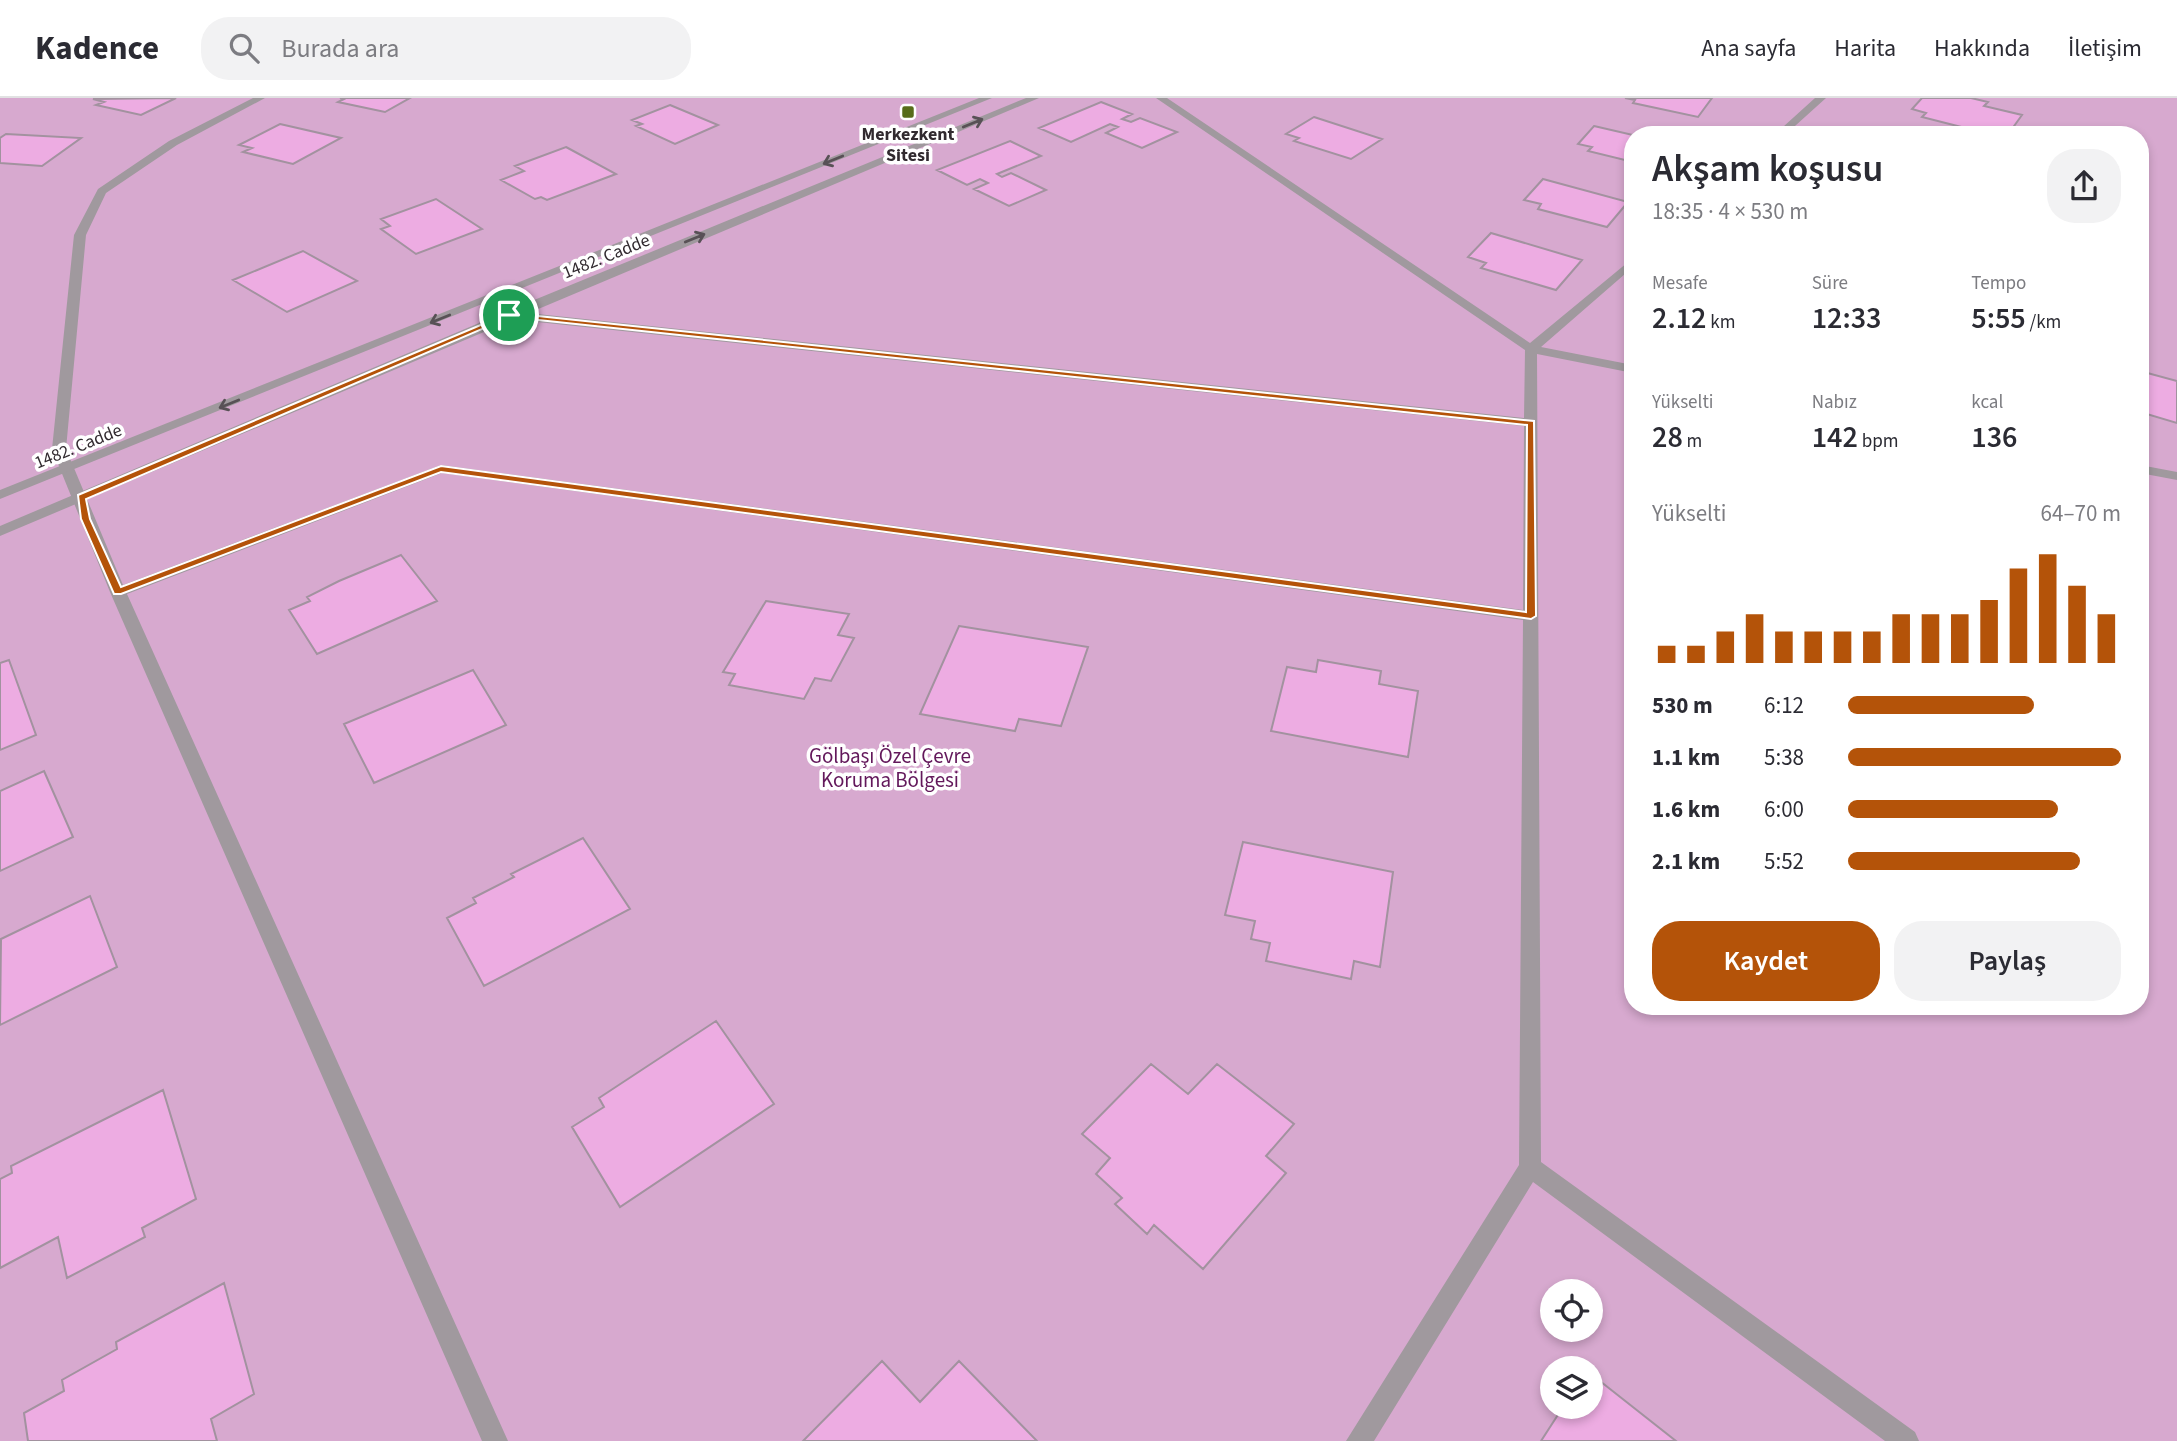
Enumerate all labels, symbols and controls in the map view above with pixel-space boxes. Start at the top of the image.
search box [201,17,691,80]
text: Kadence [35,25,159,72]
icon: search [225,29,263,67]
text: Burada ara [281,30,399,67]
text: Ana sayfa [1701,31,1796,66]
text: Harita [1834,31,1896,66]
text: Hakkında [1934,31,2030,66]
text: İletişim [2068,31,2142,66]
marker: Merkezkent Sitesi [900,104,916,120]
one-way arrow [962,116,983,129]
place label: Merkezkent Sitesi [862,122,955,168]
text: Akşam koşusu [1652,142,1883,196]
button: share [2047,149,2121,223]
one-way arrow [822,155,844,168]
text: 18:35 · 4 × 530 m [1652,195,1808,228]
street label: 1482. Cadde [559,228,654,285]
one-way arrow [684,231,705,244]
text: Mesafe [1652,270,1708,297]
text: Süre [1812,270,1848,297]
text: Tempo [1971,270,2026,297]
pin [479,285,539,345]
icon: arrive [490,296,528,334]
text: 2.12 [1652,297,1706,340]
text: 12:33 [1812,297,1881,340]
text: 5:55 [1971,297,2026,340]
text: km [1706,309,1735,336]
text: /km [2026,309,2061,336]
one-way arrow [430,313,451,326]
text: Yükselti [1652,389,1713,416]
text: Nabız [1812,389,1857,416]
text: kcal [1971,389,2003,416]
one-way arrow [219,399,240,412]
text: 28 [1652,416,1683,459]
text: 142 [1812,416,1858,459]
text: 136 [1971,416,2018,459]
street label: 1482. Cadde [31,418,126,475]
text: m [1683,428,1702,455]
text: bpm [1858,428,1898,455]
text: Yükselti [1652,497,1726,530]
text: 64–70 m [2041,497,2121,530]
text: 530 m [1652,689,1713,722]
text: 6:12 [1764,689,1804,722]
park label: Gölbaşı Özel Çevre Koruma Bölgesi [809,741,971,795]
text: 1.1 km [1652,741,1720,774]
text: 5:38 [1764,741,1804,774]
text: 1.6 km [1652,793,1720,826]
text: 6:00 [1764,793,1804,826]
text: 2.1 km [1652,845,1720,878]
text: 5:52 [1764,845,1804,878]
button: Kaydet [1652,921,1880,1001]
button: Paylaş [1894,921,2121,1001]
map controls [1540,1279,1603,1419]
button: locate [1540,1279,1603,1342]
button: layers [1540,1356,1603,1419]

